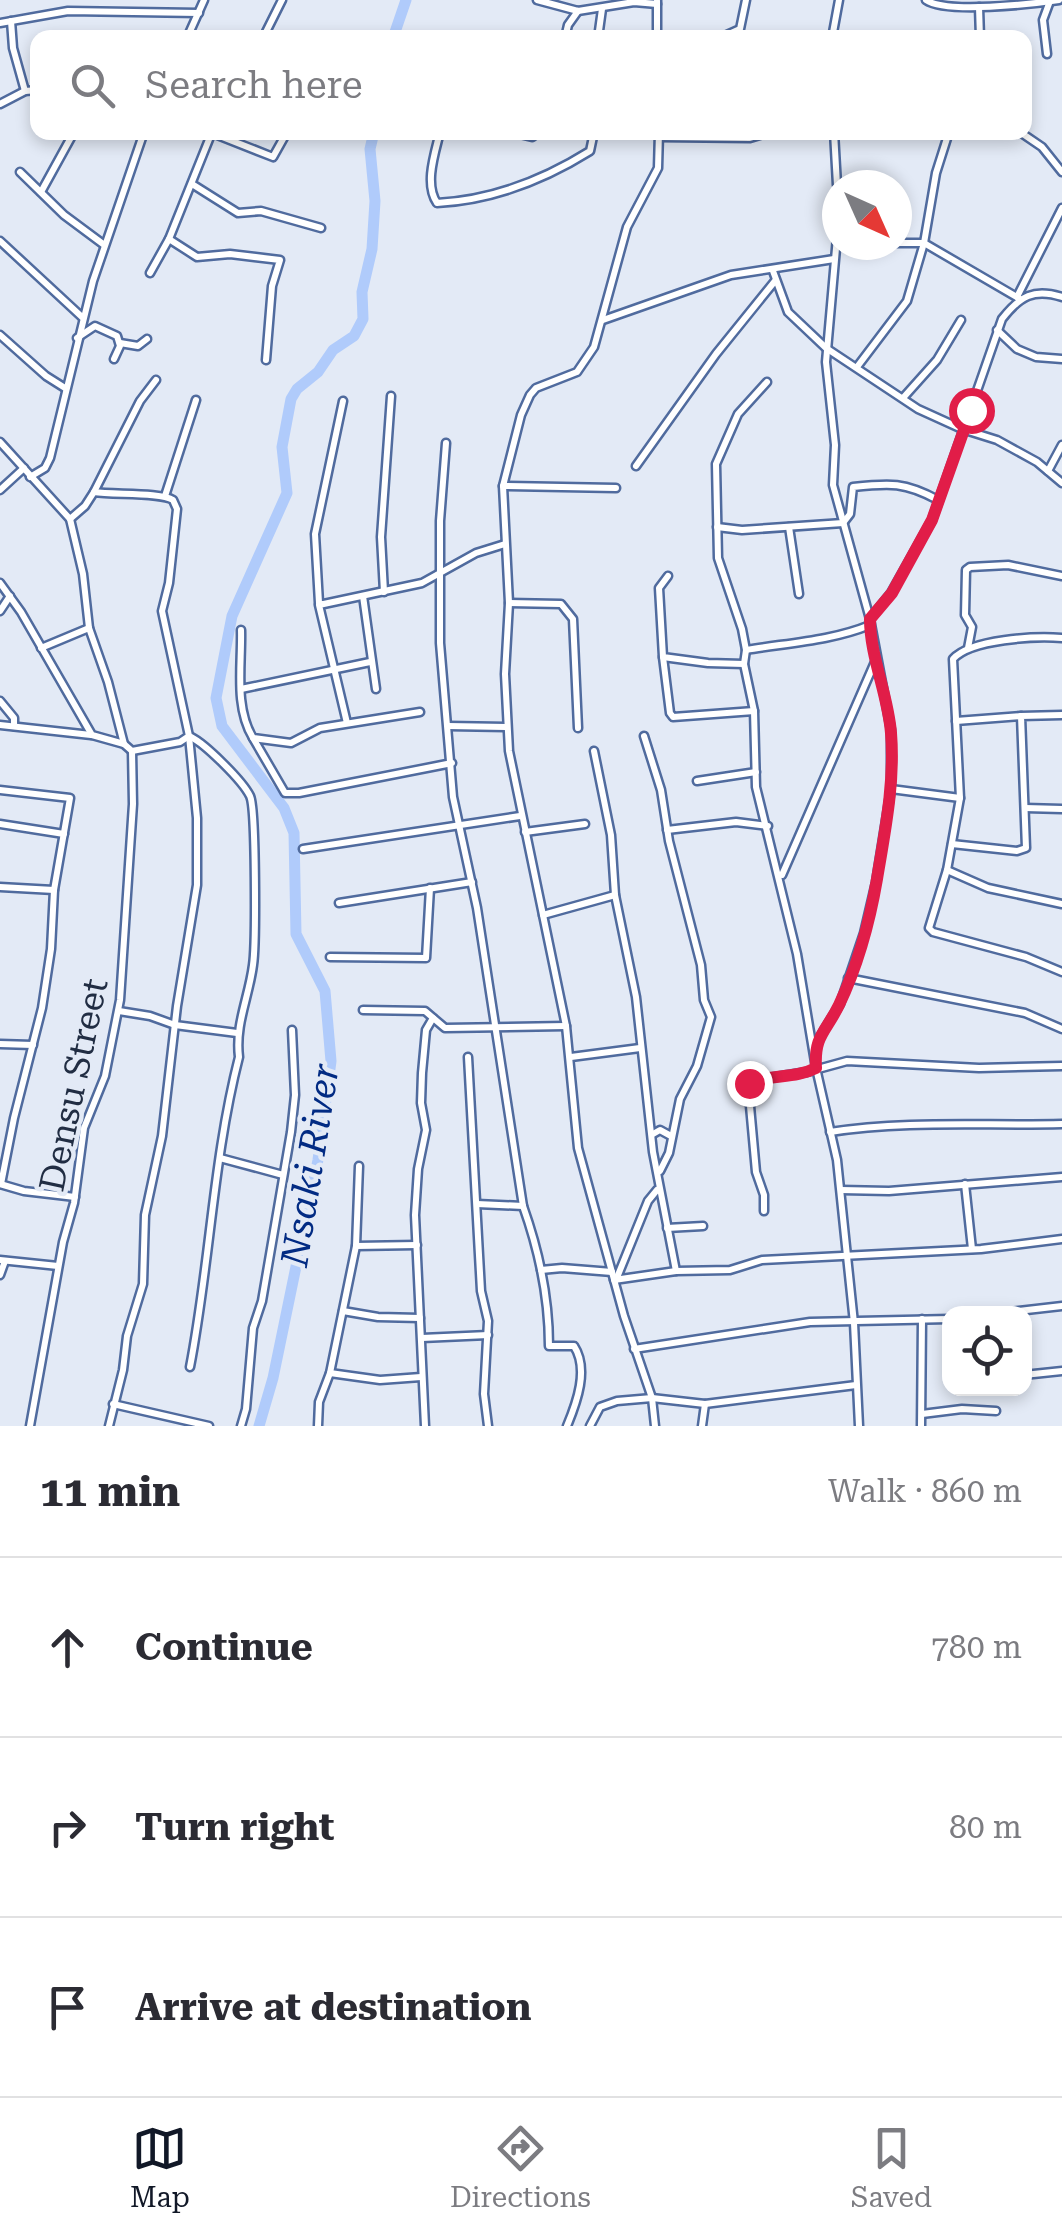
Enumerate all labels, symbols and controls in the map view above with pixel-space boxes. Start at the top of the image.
search box [30,30,1032,140]
icon: search [65,58,120,113]
text: Search here [145,63,363,107]
north arrow [822,170,912,260]
route start [949,388,995,434]
street label: Densu Street [31,975,117,1195]
water label: Nsaki River [272,1060,348,1271]
route end [727,1061,773,1107]
map controls [942,1306,1032,1396]
button: locate [942,1306,1032,1396]
text: 11 min [40,1467,180,1516]
text: Walk · 860 m [828,1472,1022,1510]
icon: ahead [40,1620,95,1675]
text: Continue [135,1625,313,1669]
text: 780 m [931,1628,1022,1666]
icon: right [40,1800,95,1855]
text: Turn right [135,1805,334,1849]
text: 80 m [949,1808,1022,1846]
icon: arrive [40,1980,95,2035]
text: Arrive at destination [135,1985,531,2029]
tab: Map [130,2121,190,2214]
tab: Directions [450,2121,591,2214]
tab: Saved [851,2121,932,2214]

